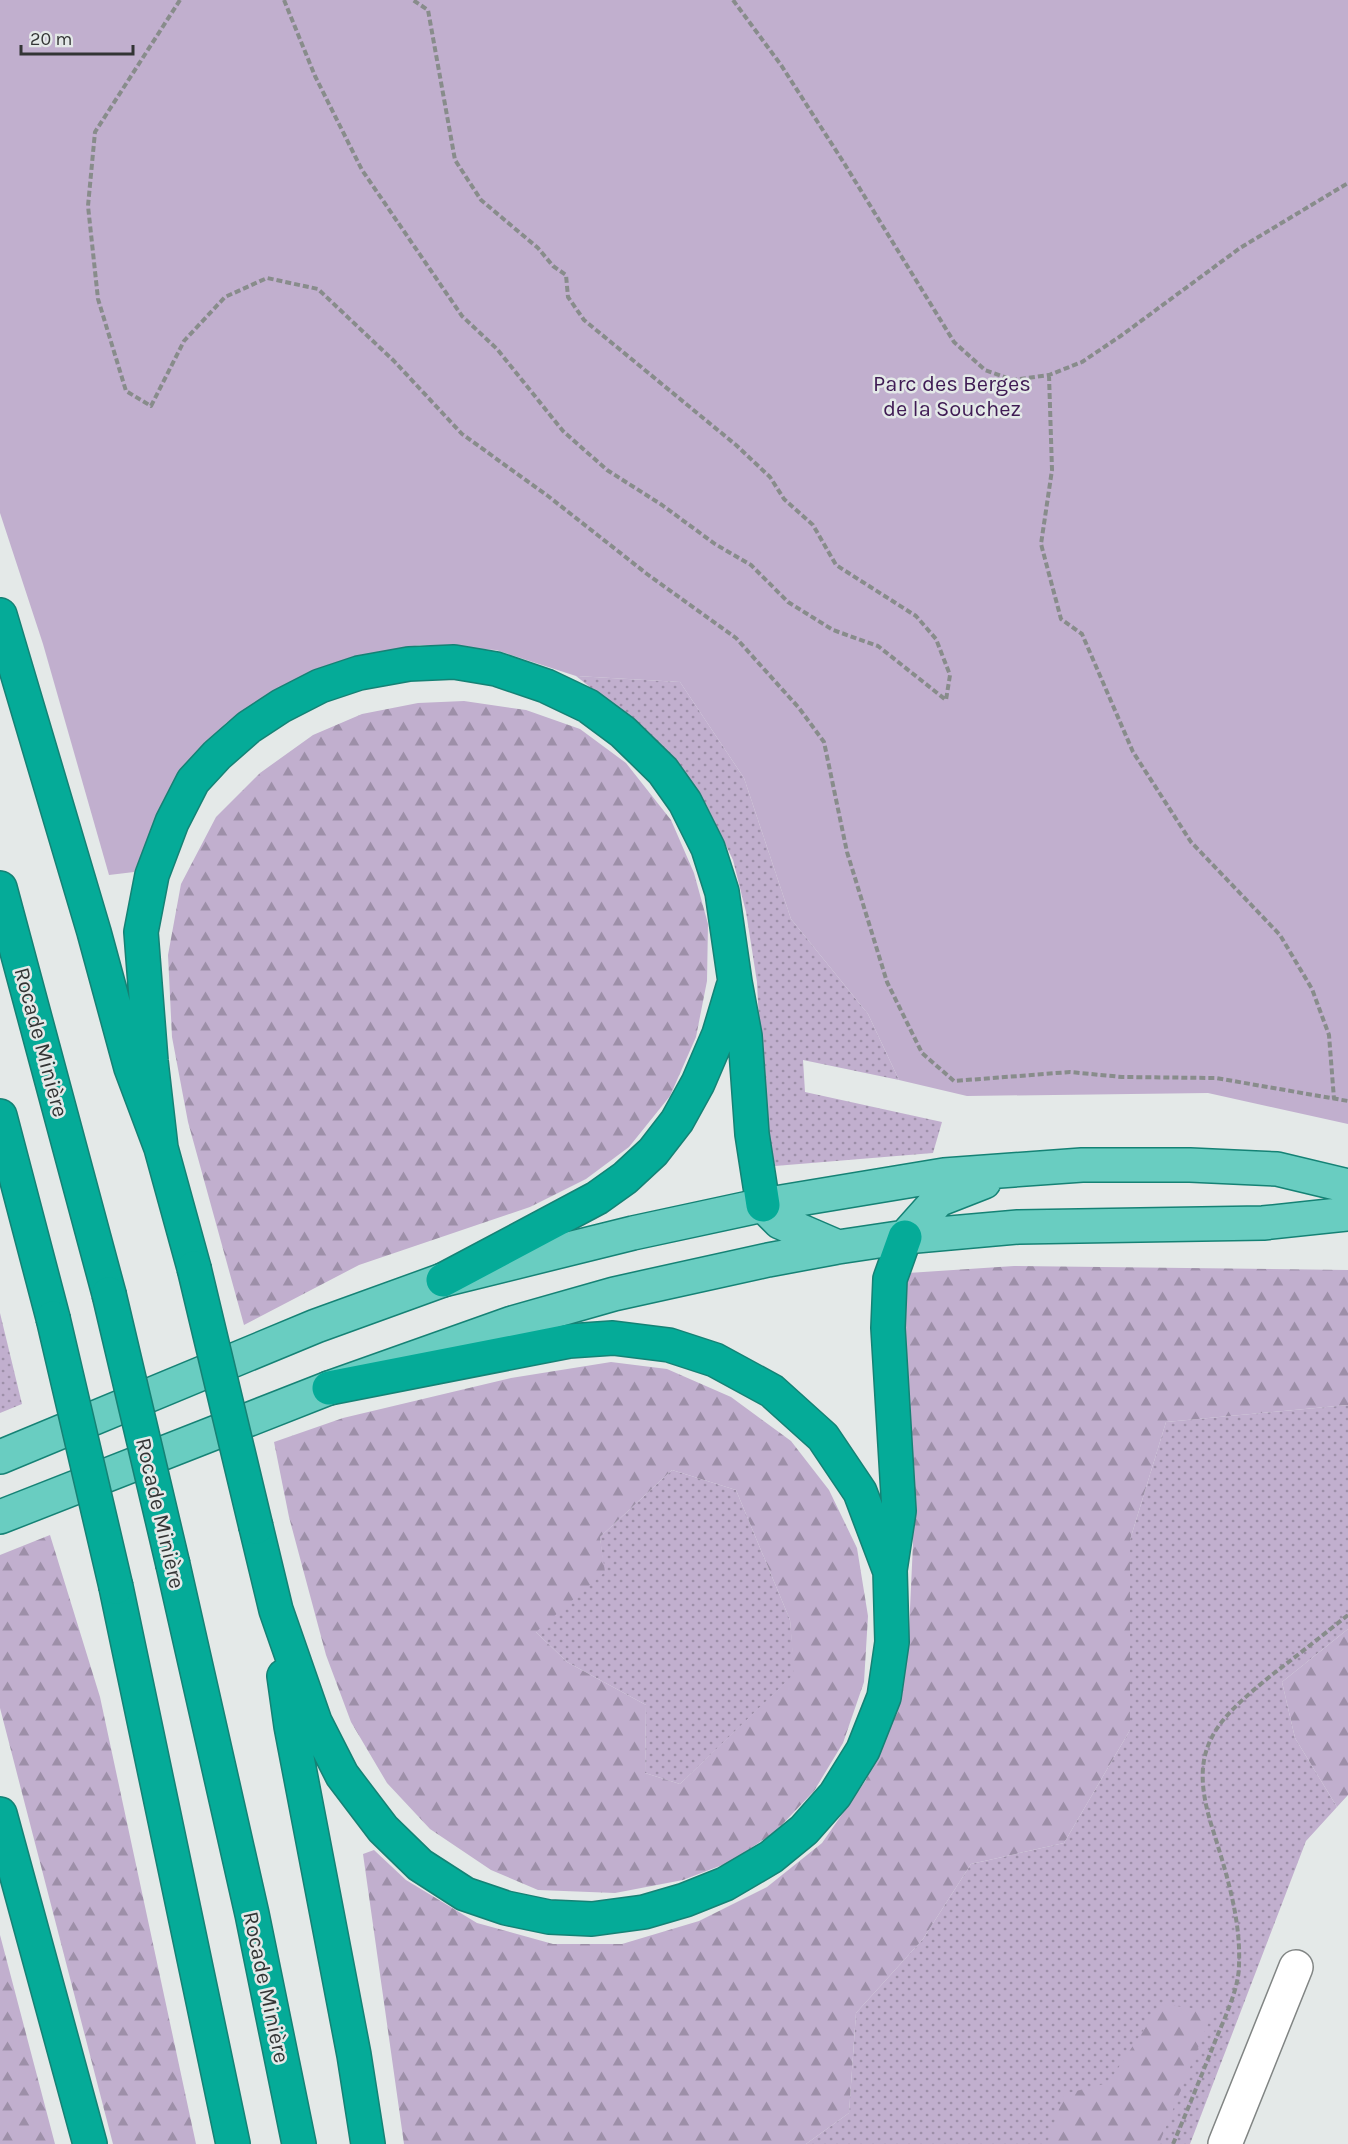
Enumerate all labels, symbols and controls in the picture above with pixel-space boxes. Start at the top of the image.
scale bar [21,18,134,56]
text: 20 m [30,28,72,50]
park label: Parc des Berges de la Souchez [873,371,1031,422]
street label: Rocade Minière [9,964,74,1120]
street label: Rocade Minière [130,1435,190,1591]
street label: Rocade Minière [237,1909,295,2065]

